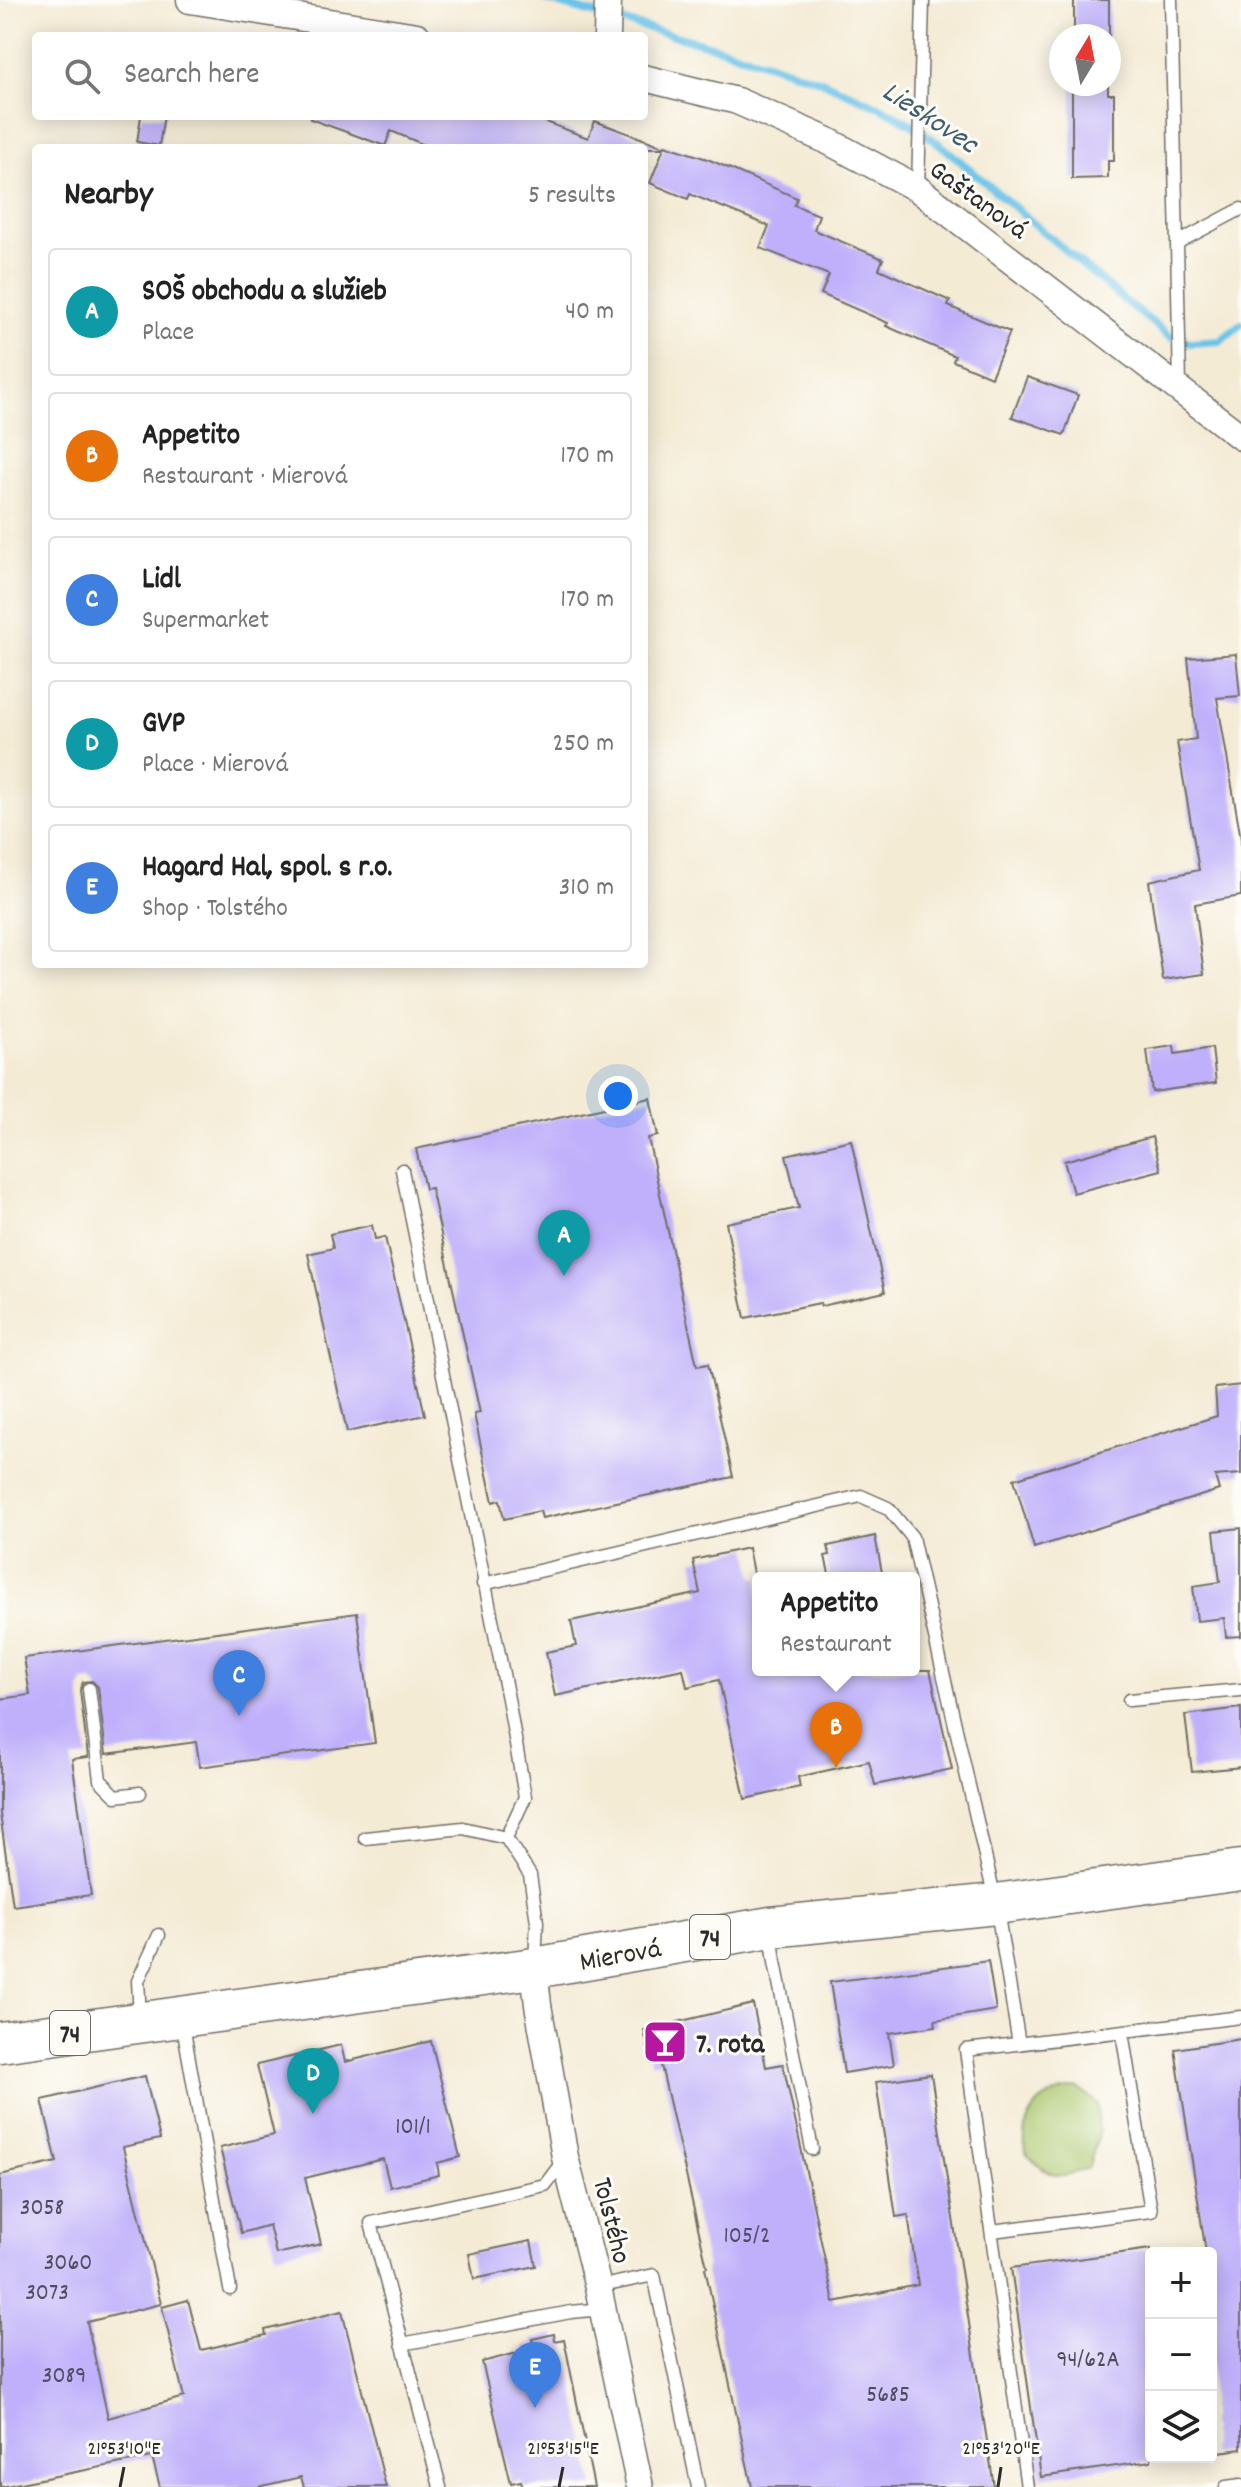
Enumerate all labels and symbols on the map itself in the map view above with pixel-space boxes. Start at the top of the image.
north arrow [1049,24,1121,96]
water label: Lieskovec [872,73,987,168]
street label: Gaštanová [919,152,1035,252]
your location [598,1076,638,1116]
pin: A [538,1210,590,1276]
pin: C [213,1650,265,1716]
pin: B [810,1702,862,1768]
road number: 74 [690,1915,730,1959]
street label: Mierová [577,1931,665,1985]
road number: 74 [50,2011,90,2055]
bar icon: 7. rota [641,2018,689,2066]
place label: 7. rota [696,2027,765,2067]
pin: D [287,2048,339,2114]
house number: 101/1 [395,2111,431,2145]
street label: Tolstého [579,2174,639,2268]
house number: 3058 [20,2192,64,2226]
house number: 105/2 [724,2220,770,2254]
house number: 3060 [44,2247,92,2281]
house number: 3073 [25,2277,69,2311]
pin: E [509,2342,561,2408]
house number: 94/62A [1056,2344,1120,2378]
house number: 3089 [42,2360,86,2394]
house number: 5685 [866,2379,910,2413]
text: 21°53'10"E [87,2436,161,2464]
text: 21°53'15"E [527,2436,599,2464]
text: 21°53'20"E [962,2436,1040,2464]

